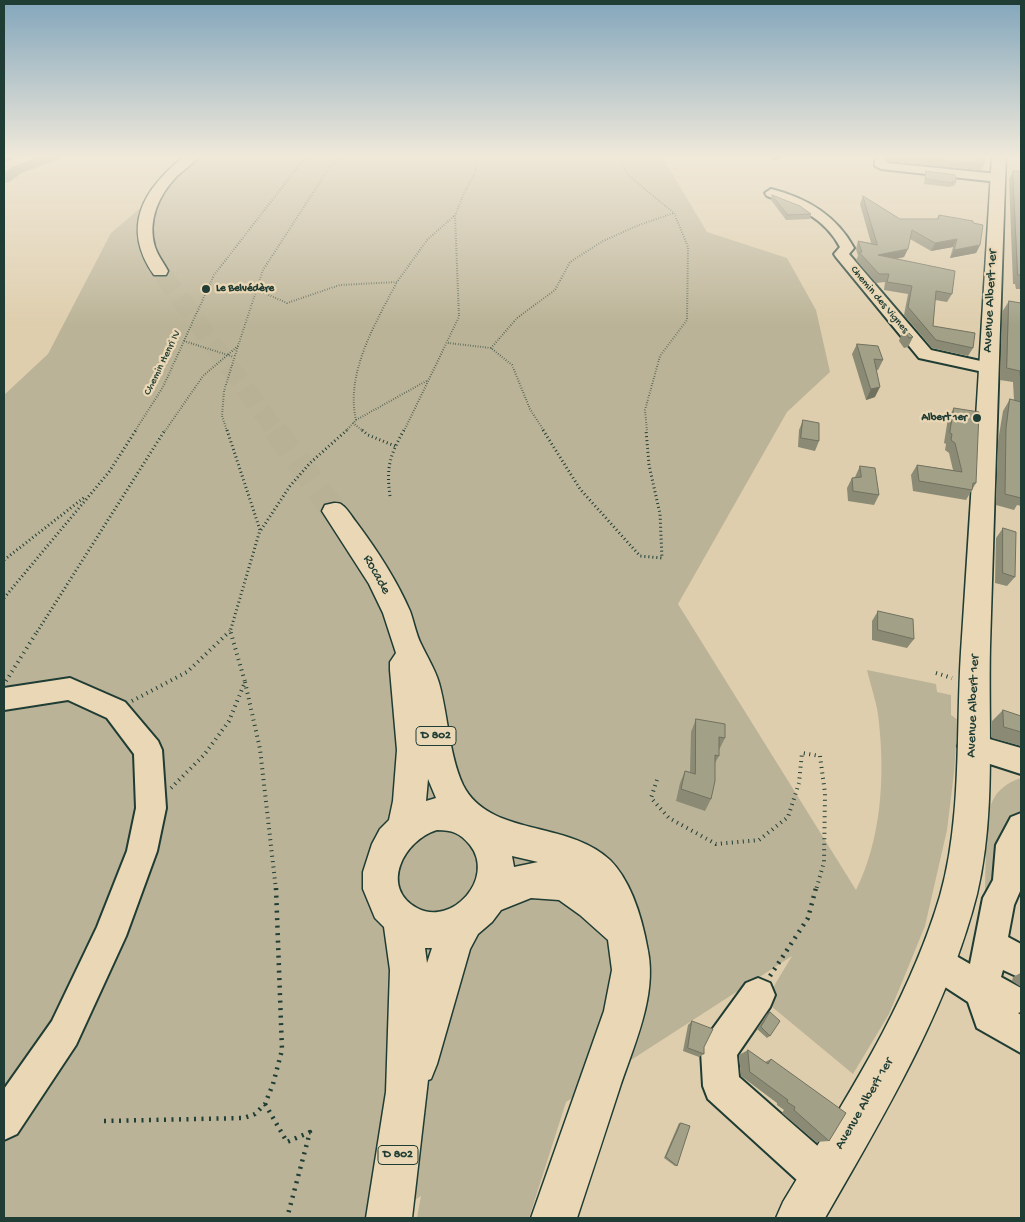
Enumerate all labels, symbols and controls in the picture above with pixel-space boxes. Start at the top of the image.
street label: Avenue Albert 1er [980,249,1002,353]
street label: Chemin des Vignes [847,264,911,336]
place label: Le Belvédère [216,282,274,296]
marker: Le Belvédère [200,283,212,295]
street label: Chemin Henri IV [142,328,184,398]
place label: Albert 1er [922,411,967,425]
marker: Albert 1er [971,412,983,424]
street label: Rocade [358,552,394,598]
street label: Avenue Albert 1er [964,654,984,758]
road number: D 802 [416,726,456,746]
street label: Avenue Albert 1er [832,1055,898,1153]
road number: D 802 [378,1146,418,1164]

